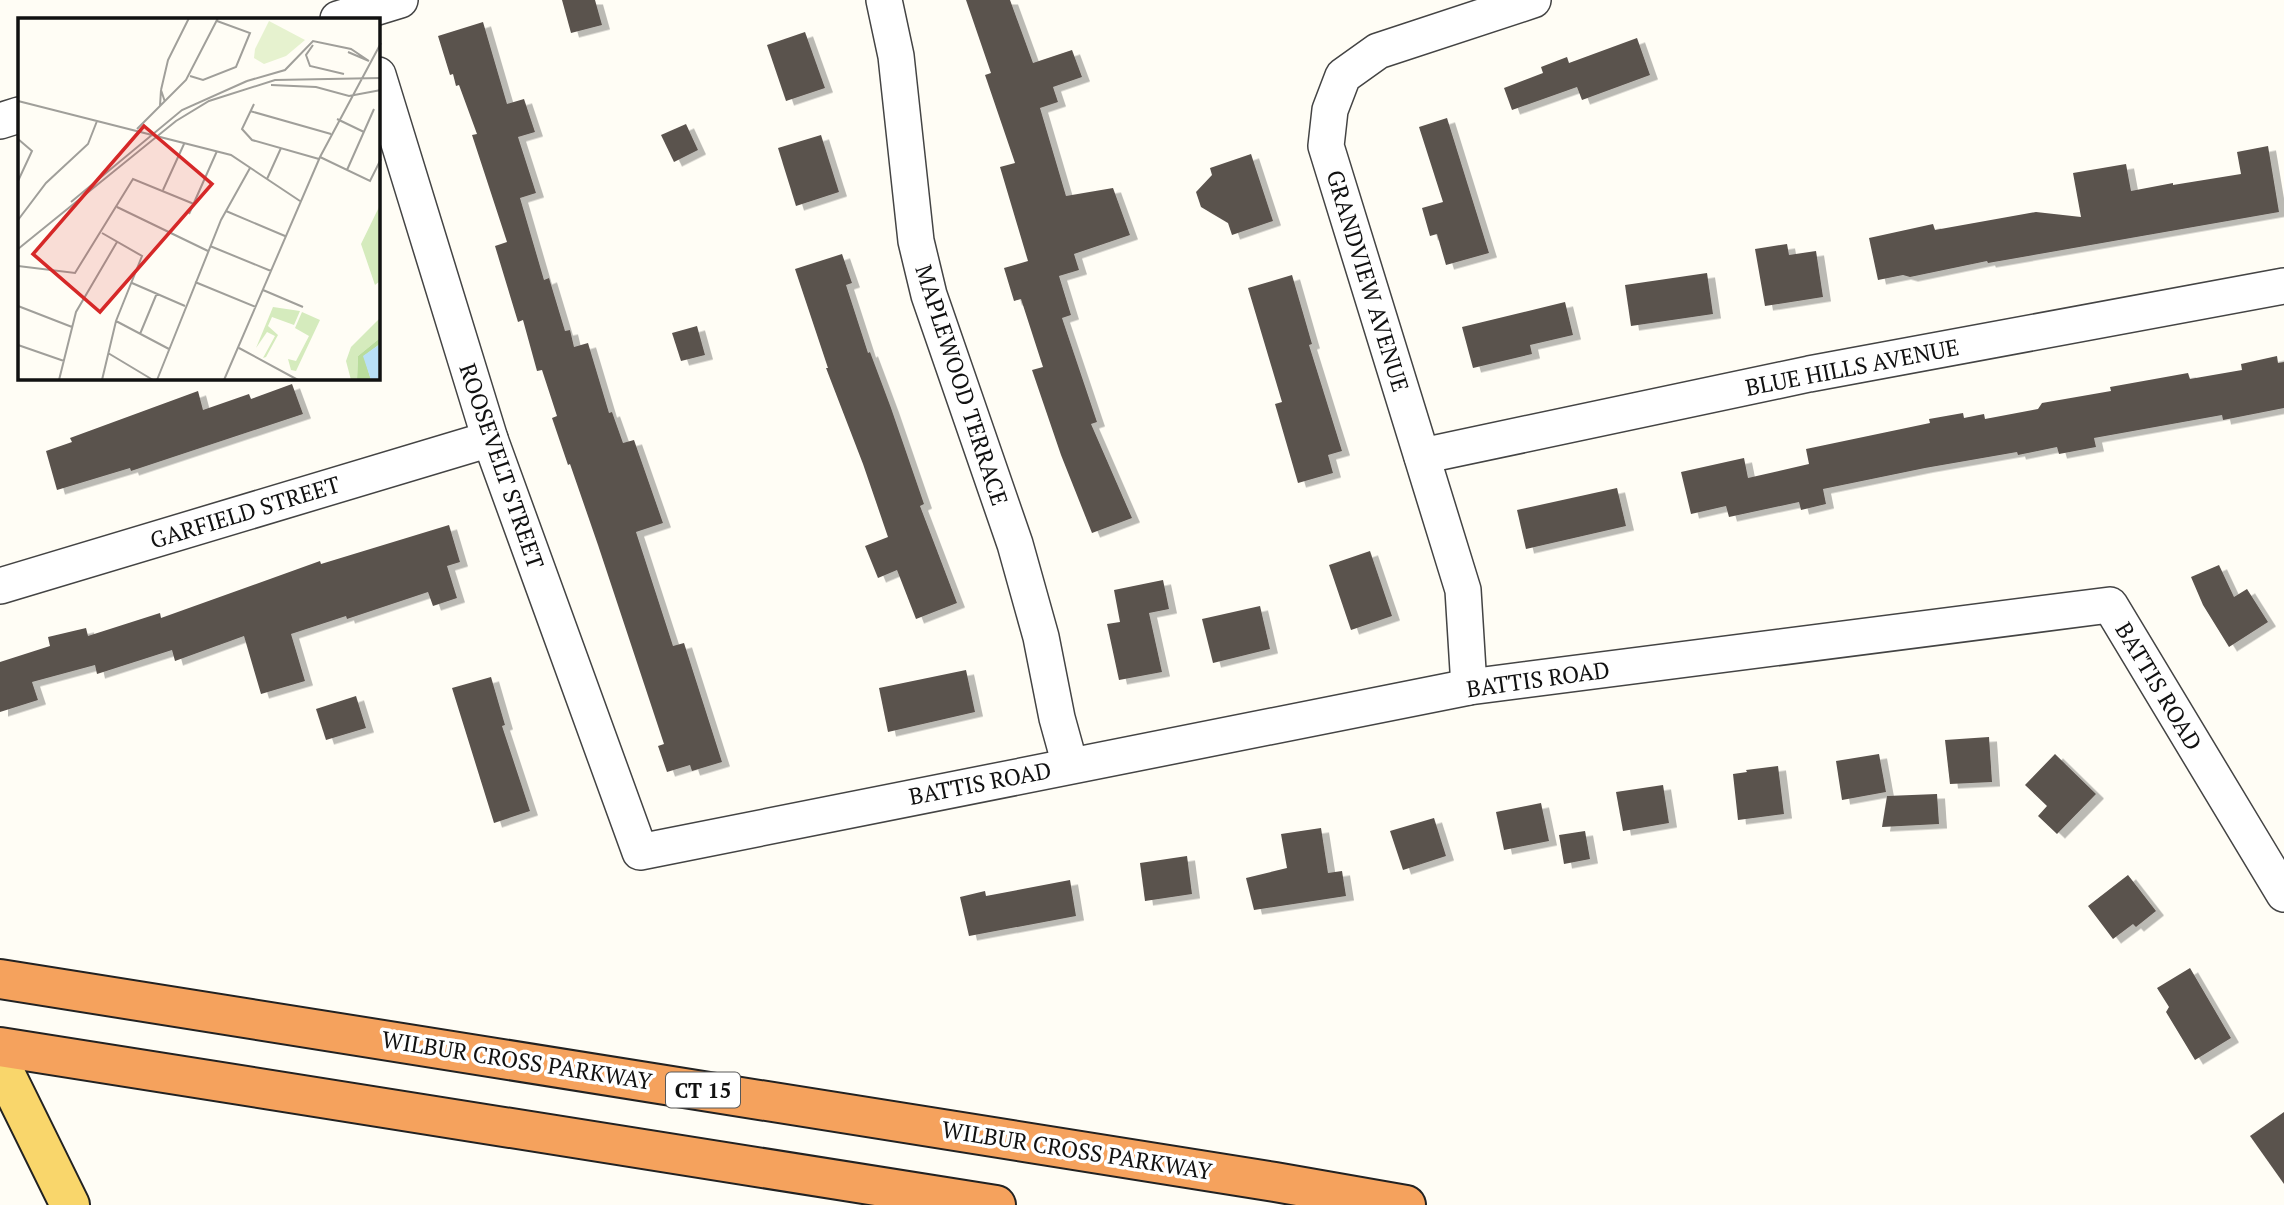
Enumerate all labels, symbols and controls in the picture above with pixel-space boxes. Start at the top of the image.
inset map [18,18,380,380]
street label: GRANDVIEW AVENUE [1320,166,1416,396]
street label: MAPLEWOOD TERRACE [908,261,1016,509]
street label: BLUE HILLS AVENUE [1743,331,1961,403]
street label: ROOSEVELT STREET [452,359,552,573]
street label: GARFIELD STREET [146,468,344,556]
street label: BATTIS ROAD [2109,616,2209,756]
street label: BATTIS ROAD [1464,654,1612,704]
street label: BATTIS ROAD [906,754,1054,812]
street label: WILBUR CROSS PARKWAY [380,1023,654,1097]
road number: CT 15 [666,1072,740,1108]
street label: WILBUR CROSS PARKWAY [940,1113,1214,1187]

